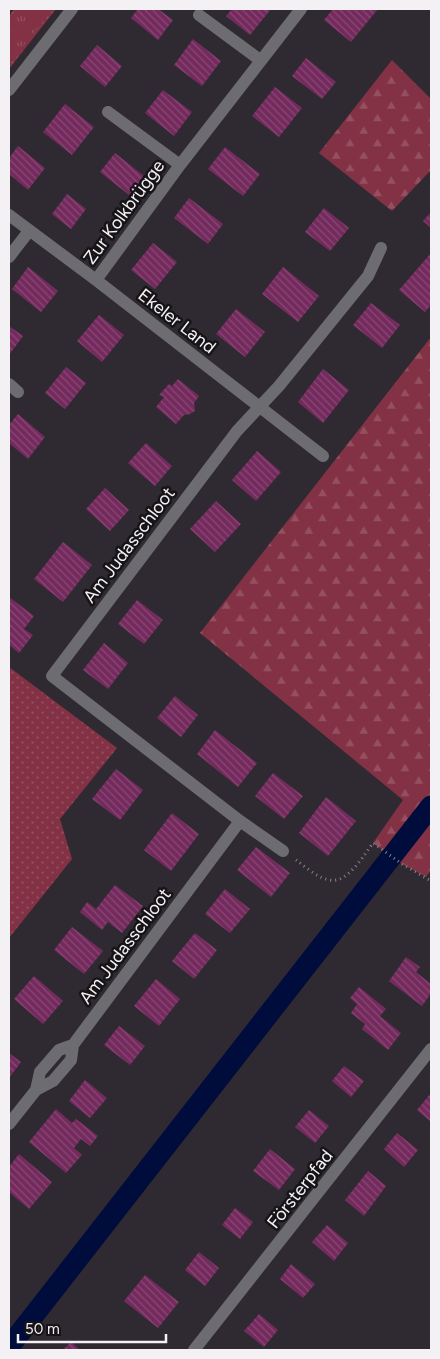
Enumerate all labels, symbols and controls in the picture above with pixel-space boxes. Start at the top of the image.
street label: Zur Kolkbrügge [79,155,169,269]
street label: Ekeler Land [134,284,220,358]
street label: Am Judasschloot [78,483,180,607]
street label: Am Judasschloot [74,884,176,1008]
street label: Försterpfad [262,1145,338,1233]
scale bar [18,1312,165,1344]
text: 50 m [25,1320,60,1338]

